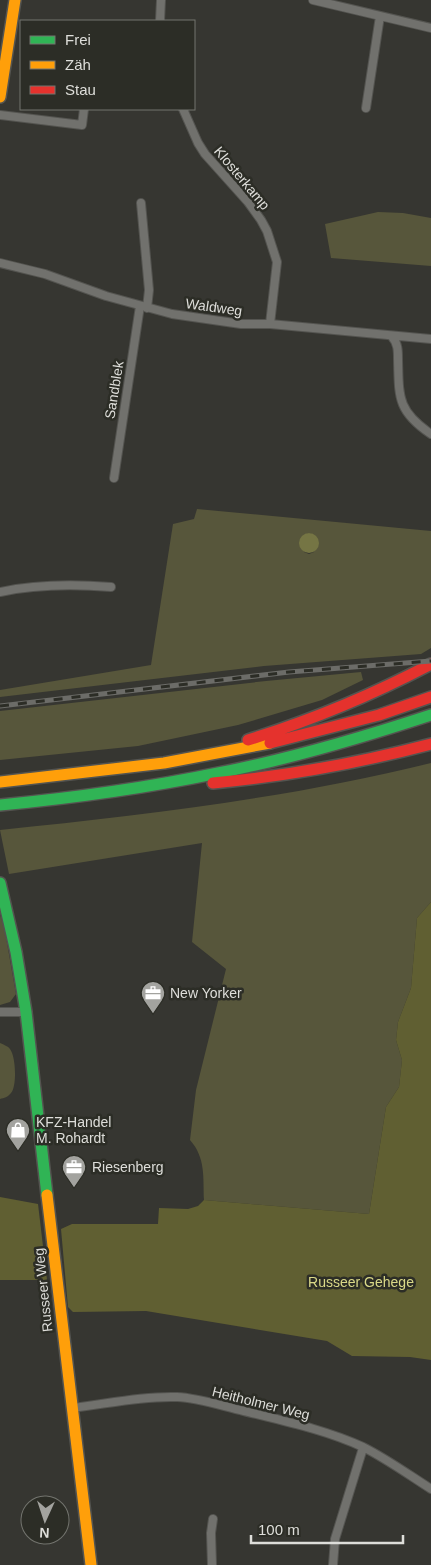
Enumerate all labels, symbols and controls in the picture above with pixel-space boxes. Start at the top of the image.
legend [20,20,195,110]
text: Frei [65,31,91,48]
text: Zäh [65,56,91,73]
text: Stau [65,81,96,98]
street label: Klosterkamp [211,143,273,213]
street label: Waldweg [185,295,243,319]
street label: Sandblek [102,359,127,420]
office icon: New Yorker [140,980,166,1014]
place label: New Yorker [170,985,242,1001]
place label: KFZ-Handel M. Rohardt [36,1114,111,1146]
shop icon: KFZ-Handel M. Rohardt [5,1117,31,1151]
office icon: Riesenberg [61,1154,87,1188]
place label: Riesenberg [92,1159,164,1175]
street label: Russeer Weg [31,1247,55,1333]
park label: Russeer Gehege [308,1274,414,1290]
street label: Heitholmer Weg [210,1383,312,1423]
north arrow [20,1495,70,1545]
scale bar [251,1512,404,1544]
text: 100 m [258,1521,300,1538]
text: N [39,1525,50,1541]

